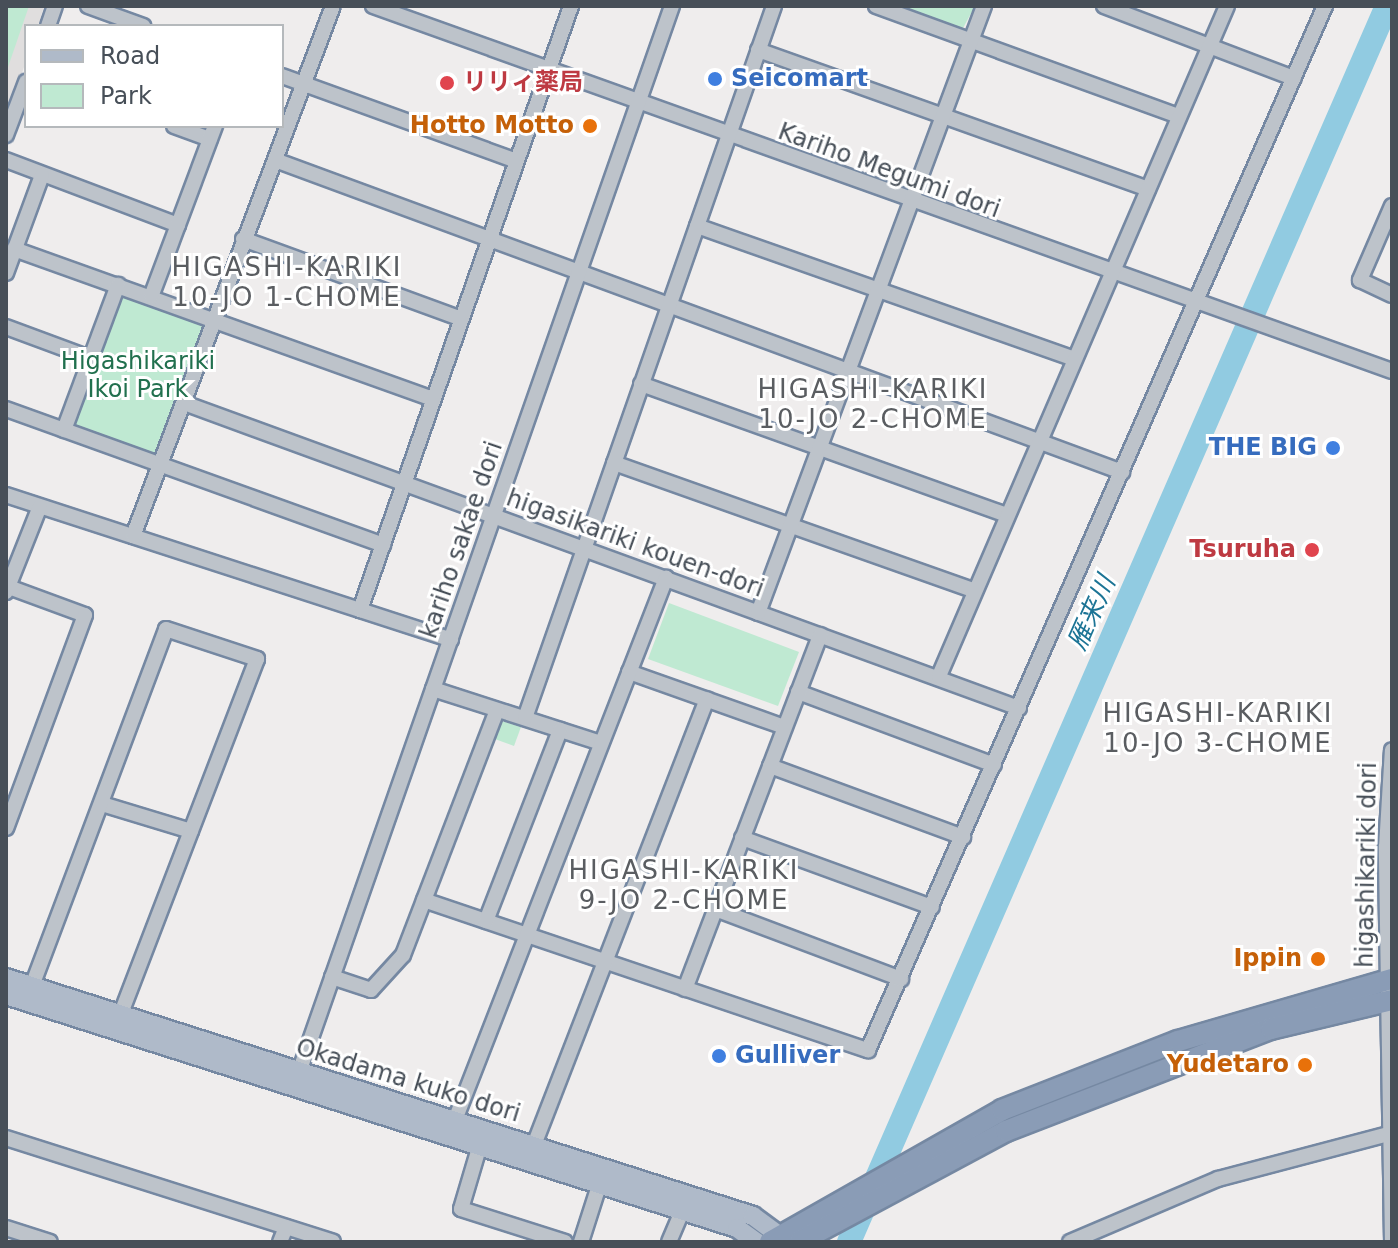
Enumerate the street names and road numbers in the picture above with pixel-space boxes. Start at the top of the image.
street label: Kariho Megumi dori [774,117,1004,225]
street label: kariho sakae dori [415,438,509,642]
street label: higasikariki kouen-dori [502,484,768,604]
street label: higashikariki dori [1351,762,1383,968]
street label: Okadama kuko dori [292,1033,524,1129]

